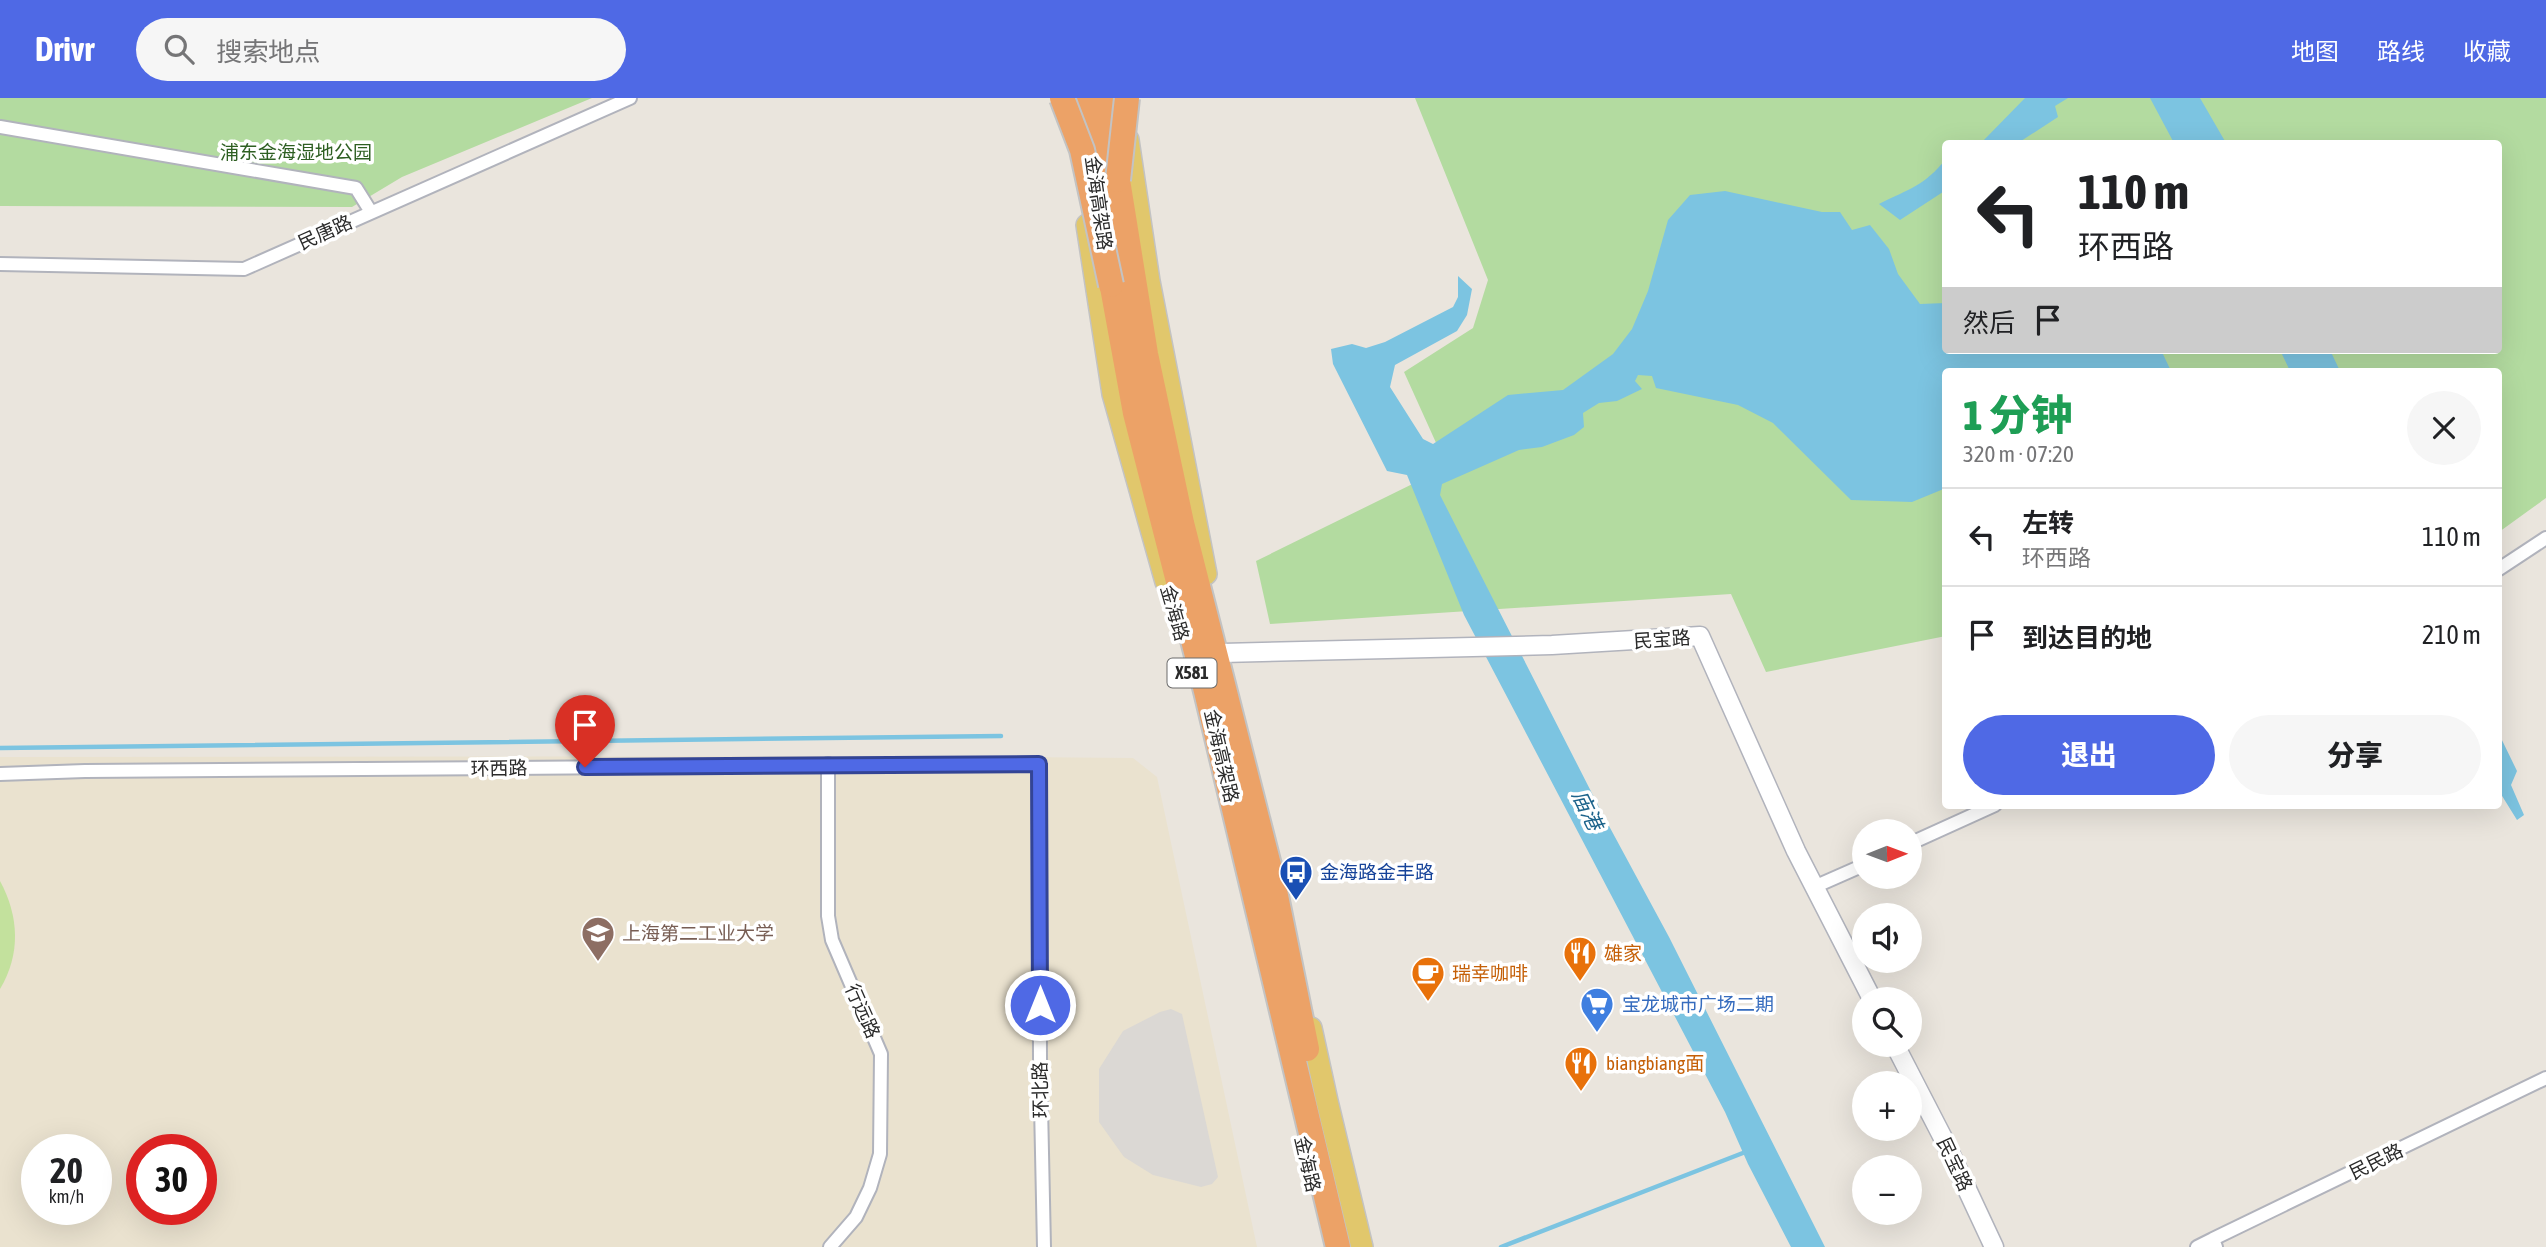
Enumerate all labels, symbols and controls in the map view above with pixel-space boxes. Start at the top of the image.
search box [136,18,626,81]
text: Drivr [35,30,94,68]
icon: search [160,30,198,68]
text: 搜索地点 [216,37,320,67]
text: 地图 [2291,38,2339,65]
text: 路线 [2377,38,2425,65]
text: 收藏 [2463,38,2511,65]
park label: 浦东金海湿地公园 [220,141,372,163]
street label: 金海高架路 [1081,154,1117,252]
text: 110 m [2078,163,2189,219]
icon: left [1963,168,2054,259]
street label: 民唐路 [294,210,356,254]
text: 环西路 [2078,228,2174,265]
icon: arrive [2029,301,2067,339]
text: 然后 [1963,308,2015,338]
text: 1 分钟 [1963,391,2073,439]
button: close [2407,391,2481,465]
text: 320 m · 07:20 [1963,441,2074,467]
text: 左转 [2022,508,2074,538]
icon: left [1963,518,2001,556]
text: 110 m [2422,522,2481,552]
text: 环西路 [2022,545,2091,571]
street label: 金海路 [1157,583,1193,643]
icon: arrive [1963,616,2001,654]
text: 210 m [2422,620,2481,650]
text: 到达目的地 [2022,623,2152,653]
street label: 民宝路 [1633,626,1691,652]
road number: X581 [1168,658,1216,688]
pin [555,695,615,767]
icon: arrive [566,706,604,744]
street label: 金海高架路 [1201,707,1243,805]
button: 退出 [1963,715,2215,795]
button: 分享 [2229,715,2481,795]
street label: 环西路 [470,757,528,779]
water label: 庙港 [1568,785,1609,836]
north arrow [1852,819,1922,889]
map controls [1852,819,1922,1225]
bus stop icon: 金海路金丰路 [1277,853,1315,902]
place label: 金海路金丰路 [1320,861,1434,883]
button: sound [1852,903,1922,973]
school or university icon: 上海第二工业大学 [579,914,617,963]
place label: 上海第二工业大学 [622,922,774,944]
restaurant icon: 雄家 [1561,934,1599,983]
place label: 雄家 [1604,942,1642,964]
cafe icon: 瑞幸咖啡 [1409,954,1447,1003]
place label: 瑞幸咖啡 [1452,962,1528,984]
position arrow [1003,968,1077,1042]
street label: 行远路 [841,980,885,1042]
supermarket icon: 宝龙城市广场二期 [1578,985,1616,1034]
button: search [1852,987,1922,1057]
place label: 宝龙城市广场二期 [1622,993,1774,1015]
restaurant icon: biangbiang面 [1562,1044,1600,1093]
place label: biangbiang面 [1606,1052,1704,1074]
street label: 环北路 [1029,1061,1051,1119]
button: + [1852,1071,1922,1141]
speed limit sign: 30 [126,1134,217,1225]
street label: 金海路 [1291,1134,1325,1194]
street label: 民宝路 [1933,1134,1977,1194]
street label: 民民路 [2346,1139,2406,1183]
text: 20 [50,1150,83,1190]
button: − [1852,1155,1922,1225]
text: km/h [49,1186,84,1207]

